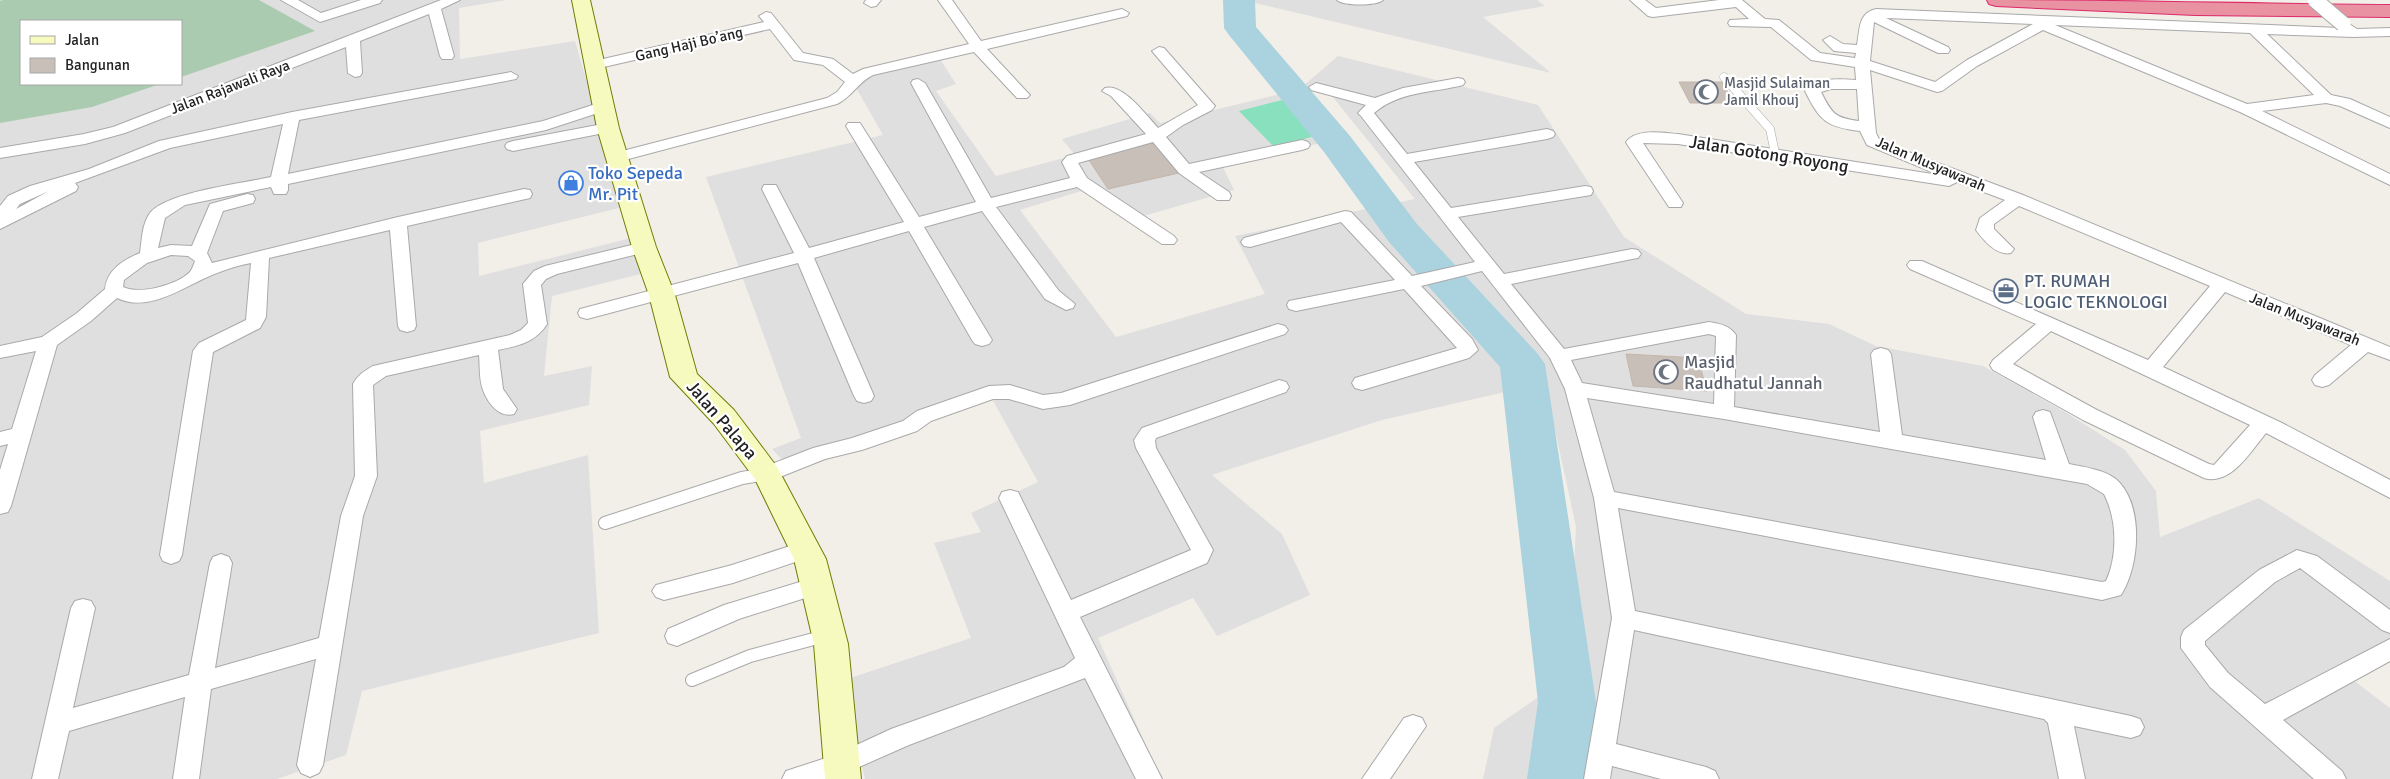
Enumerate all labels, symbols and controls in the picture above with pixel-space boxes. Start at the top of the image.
legend [20,20,182,85]
street label: Gang Haji Bo’ang [633,23,745,65]
text: Jalan [65,31,99,49]
text: Bangunan [65,56,130,74]
street label: Jalan Rajawali Raya [168,56,292,118]
place label: Masjid Sulaiman Jamil Khouj [1724,74,1830,109]
mosque icon: Masjid Sulaiman Jamil Khouj [1693,79,1719,105]
street label: Jalan Gotong Royong [1688,131,1850,177]
street label: Jalan Musyawarah [1873,133,1989,195]
place label: Toko Sepeda Mr. Pit [588,162,683,205]
shop icon: Toko Sepeda Mr. Pit [558,170,584,196]
place label: PT. RUMAH LOGIC TEKNOLOGI [2024,270,2168,313]
office icon: PT. RUMAH LOGIC TEKNOLOGI [1993,278,2019,304]
street label: Jalan Musyawarah [2247,289,2363,349]
place label: Masjid Raudhatul Jannah [1684,351,1823,394]
mosque icon: Masjid Raudhatul Jannah [1653,359,1679,385]
street label: Jalan Palapa [682,376,762,464]

